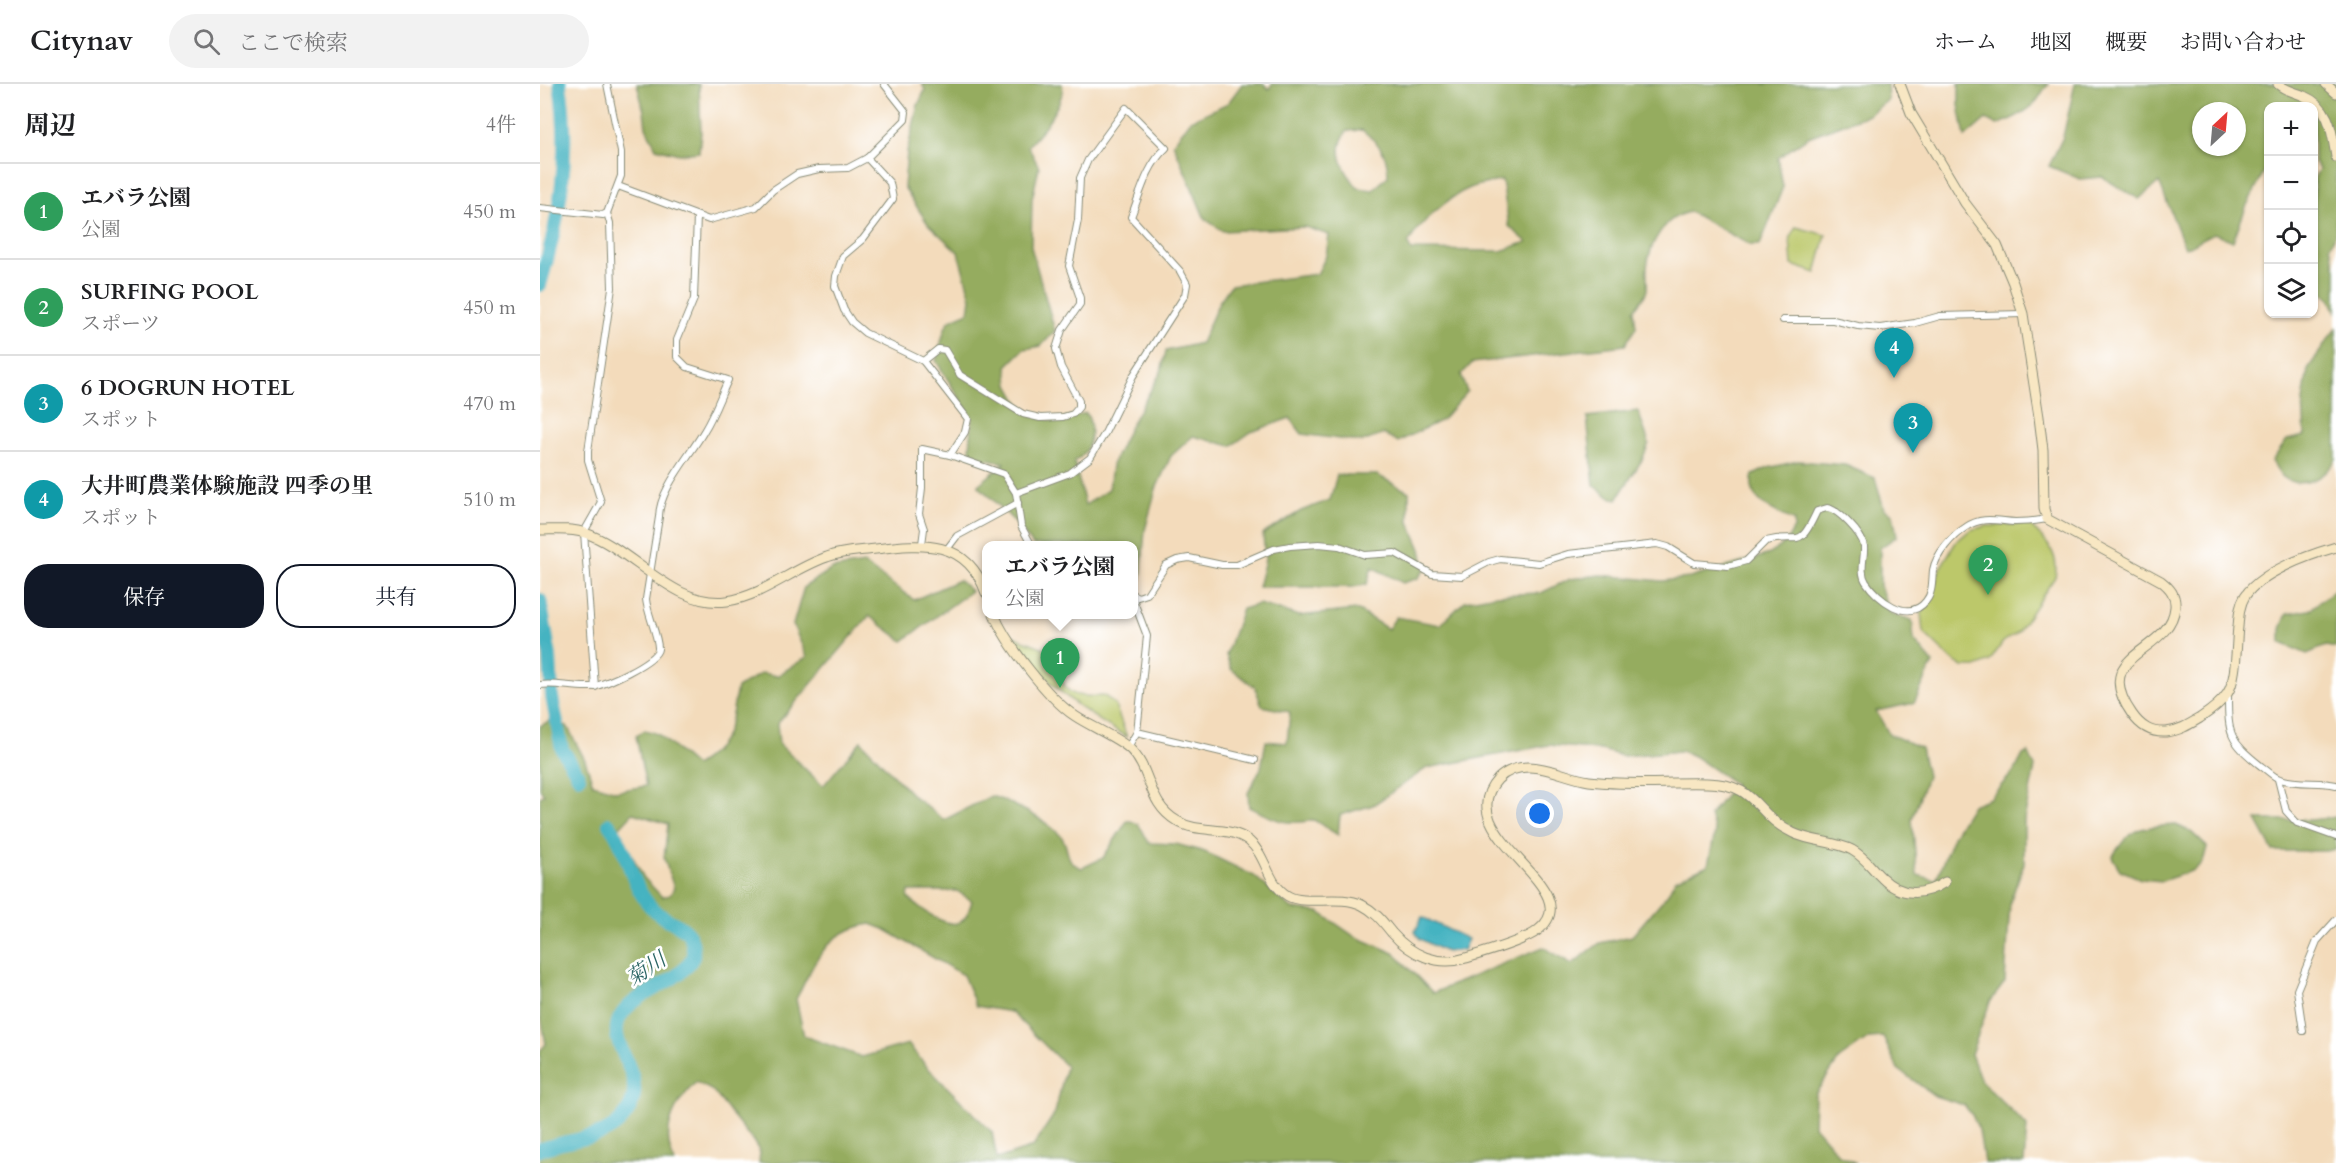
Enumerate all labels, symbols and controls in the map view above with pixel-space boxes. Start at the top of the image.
search box [169,14,589,68]
text: Citynav [30,22,133,60]
icon: search [190,25,223,58]
text: ここで検索 [238,28,348,58]
text: ホーム [1934,28,1997,57]
text: 地図 [2030,28,2072,57]
text: 概要 [2105,28,2147,57]
text: お問い合わせ [2180,28,2306,57]
north arrow [2192,102,2246,156]
map controls [2264,102,2318,318]
button: + [2264,102,2318,156]
text: 周辺 [24,108,76,143]
text: 4件 [486,111,516,138]
button: − [2264,156,2318,210]
text: エバラ公園 [81,183,191,213]
text: 1 [38,198,49,225]
text: 450 m [463,198,516,225]
button: locate [2264,210,2318,264]
text: 公園 [81,216,121,243]
button: layers [2264,264,2318,318]
text: SURFING POOL [81,277,258,307]
text: 2 [38,294,49,321]
text: 450 m [463,294,516,321]
text: スポーツ [81,310,160,337]
pin: 4 [1874,328,1914,378]
text: 6 DOGRUN HOTEL [81,373,295,403]
text: 3 [38,390,49,417]
text: 470 m [463,390,516,417]
pin: 3 [1894,404,1932,453]
text: スポット [81,406,161,433]
text: 大井町農業体験施設 四季の里 [81,471,373,501]
text: 4 [38,486,49,513]
text: 510 m [463,486,516,513]
text: スポット [81,504,161,531]
popup [982,541,1138,619]
pin: 2 [1968,546,2008,595]
text: エバラ公園 [1005,552,1115,582]
button: 保存 [24,564,264,628]
button: 共有 [276,564,516,628]
text: 公園 [1005,585,1045,612]
pin: 1 [1040,638,1080,688]
your location [1525,799,1554,828]
water label: 菊川 [621,945,673,993]

